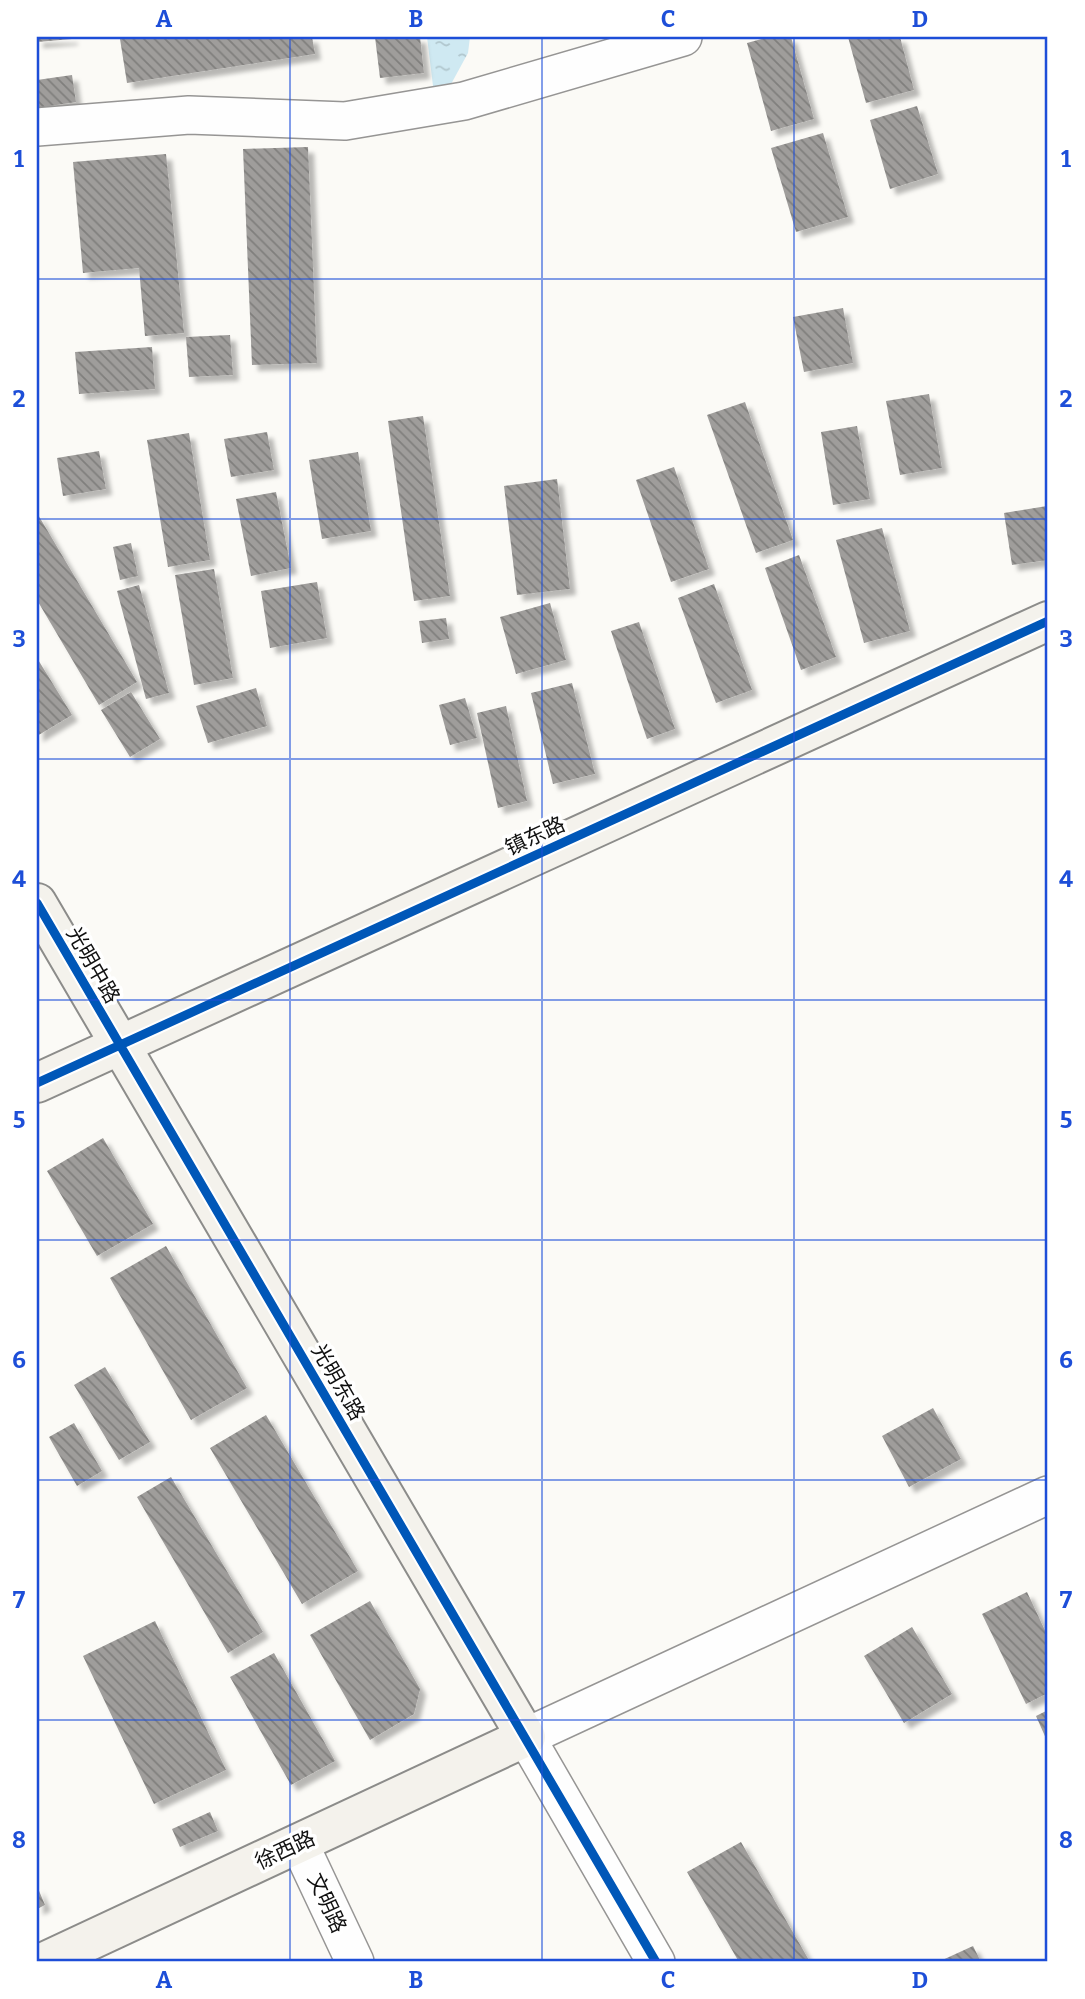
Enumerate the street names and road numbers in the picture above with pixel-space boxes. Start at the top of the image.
street label: 镇东路 [501,811,569,861]
street label: 光明中路 [61,922,125,1008]
street label: 光明东路 [306,1339,370,1425]
street label: 徐西路 [251,1825,319,1875]
street label: 文明路 [302,1869,352,1937]

